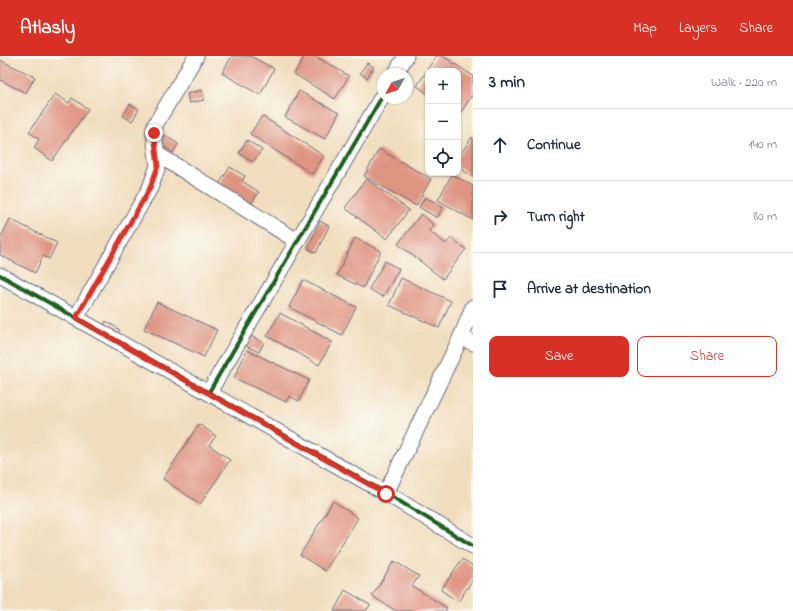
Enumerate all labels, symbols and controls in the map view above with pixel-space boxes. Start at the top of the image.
text: Atlasly [20,15,75,42]
text: Map [633,18,657,39]
text: Layers [679,18,717,39]
text: Share [739,18,773,39]
north arrow [377,68,413,104]
map controls [425,68,461,176]
button: + [425,68,461,104]
text: 3 min [489,70,525,95]
text: Walk · 220 m [711,73,777,92]
button: − [425,104,461,140]
route end [145,124,163,142]
icon: ahead [489,134,511,156]
text: Continue [527,134,581,156]
text: 140 m [749,135,777,154]
button: locate [425,140,461,176]
icon: right [489,206,511,228]
text: Turn right [527,206,585,228]
text: 80 m [753,207,777,226]
icon: arrive [489,278,511,300]
text: Arrive at destination [527,278,651,300]
button: Save [489,336,629,377]
button: Share [637,336,777,377]
route start [377,485,395,503]

